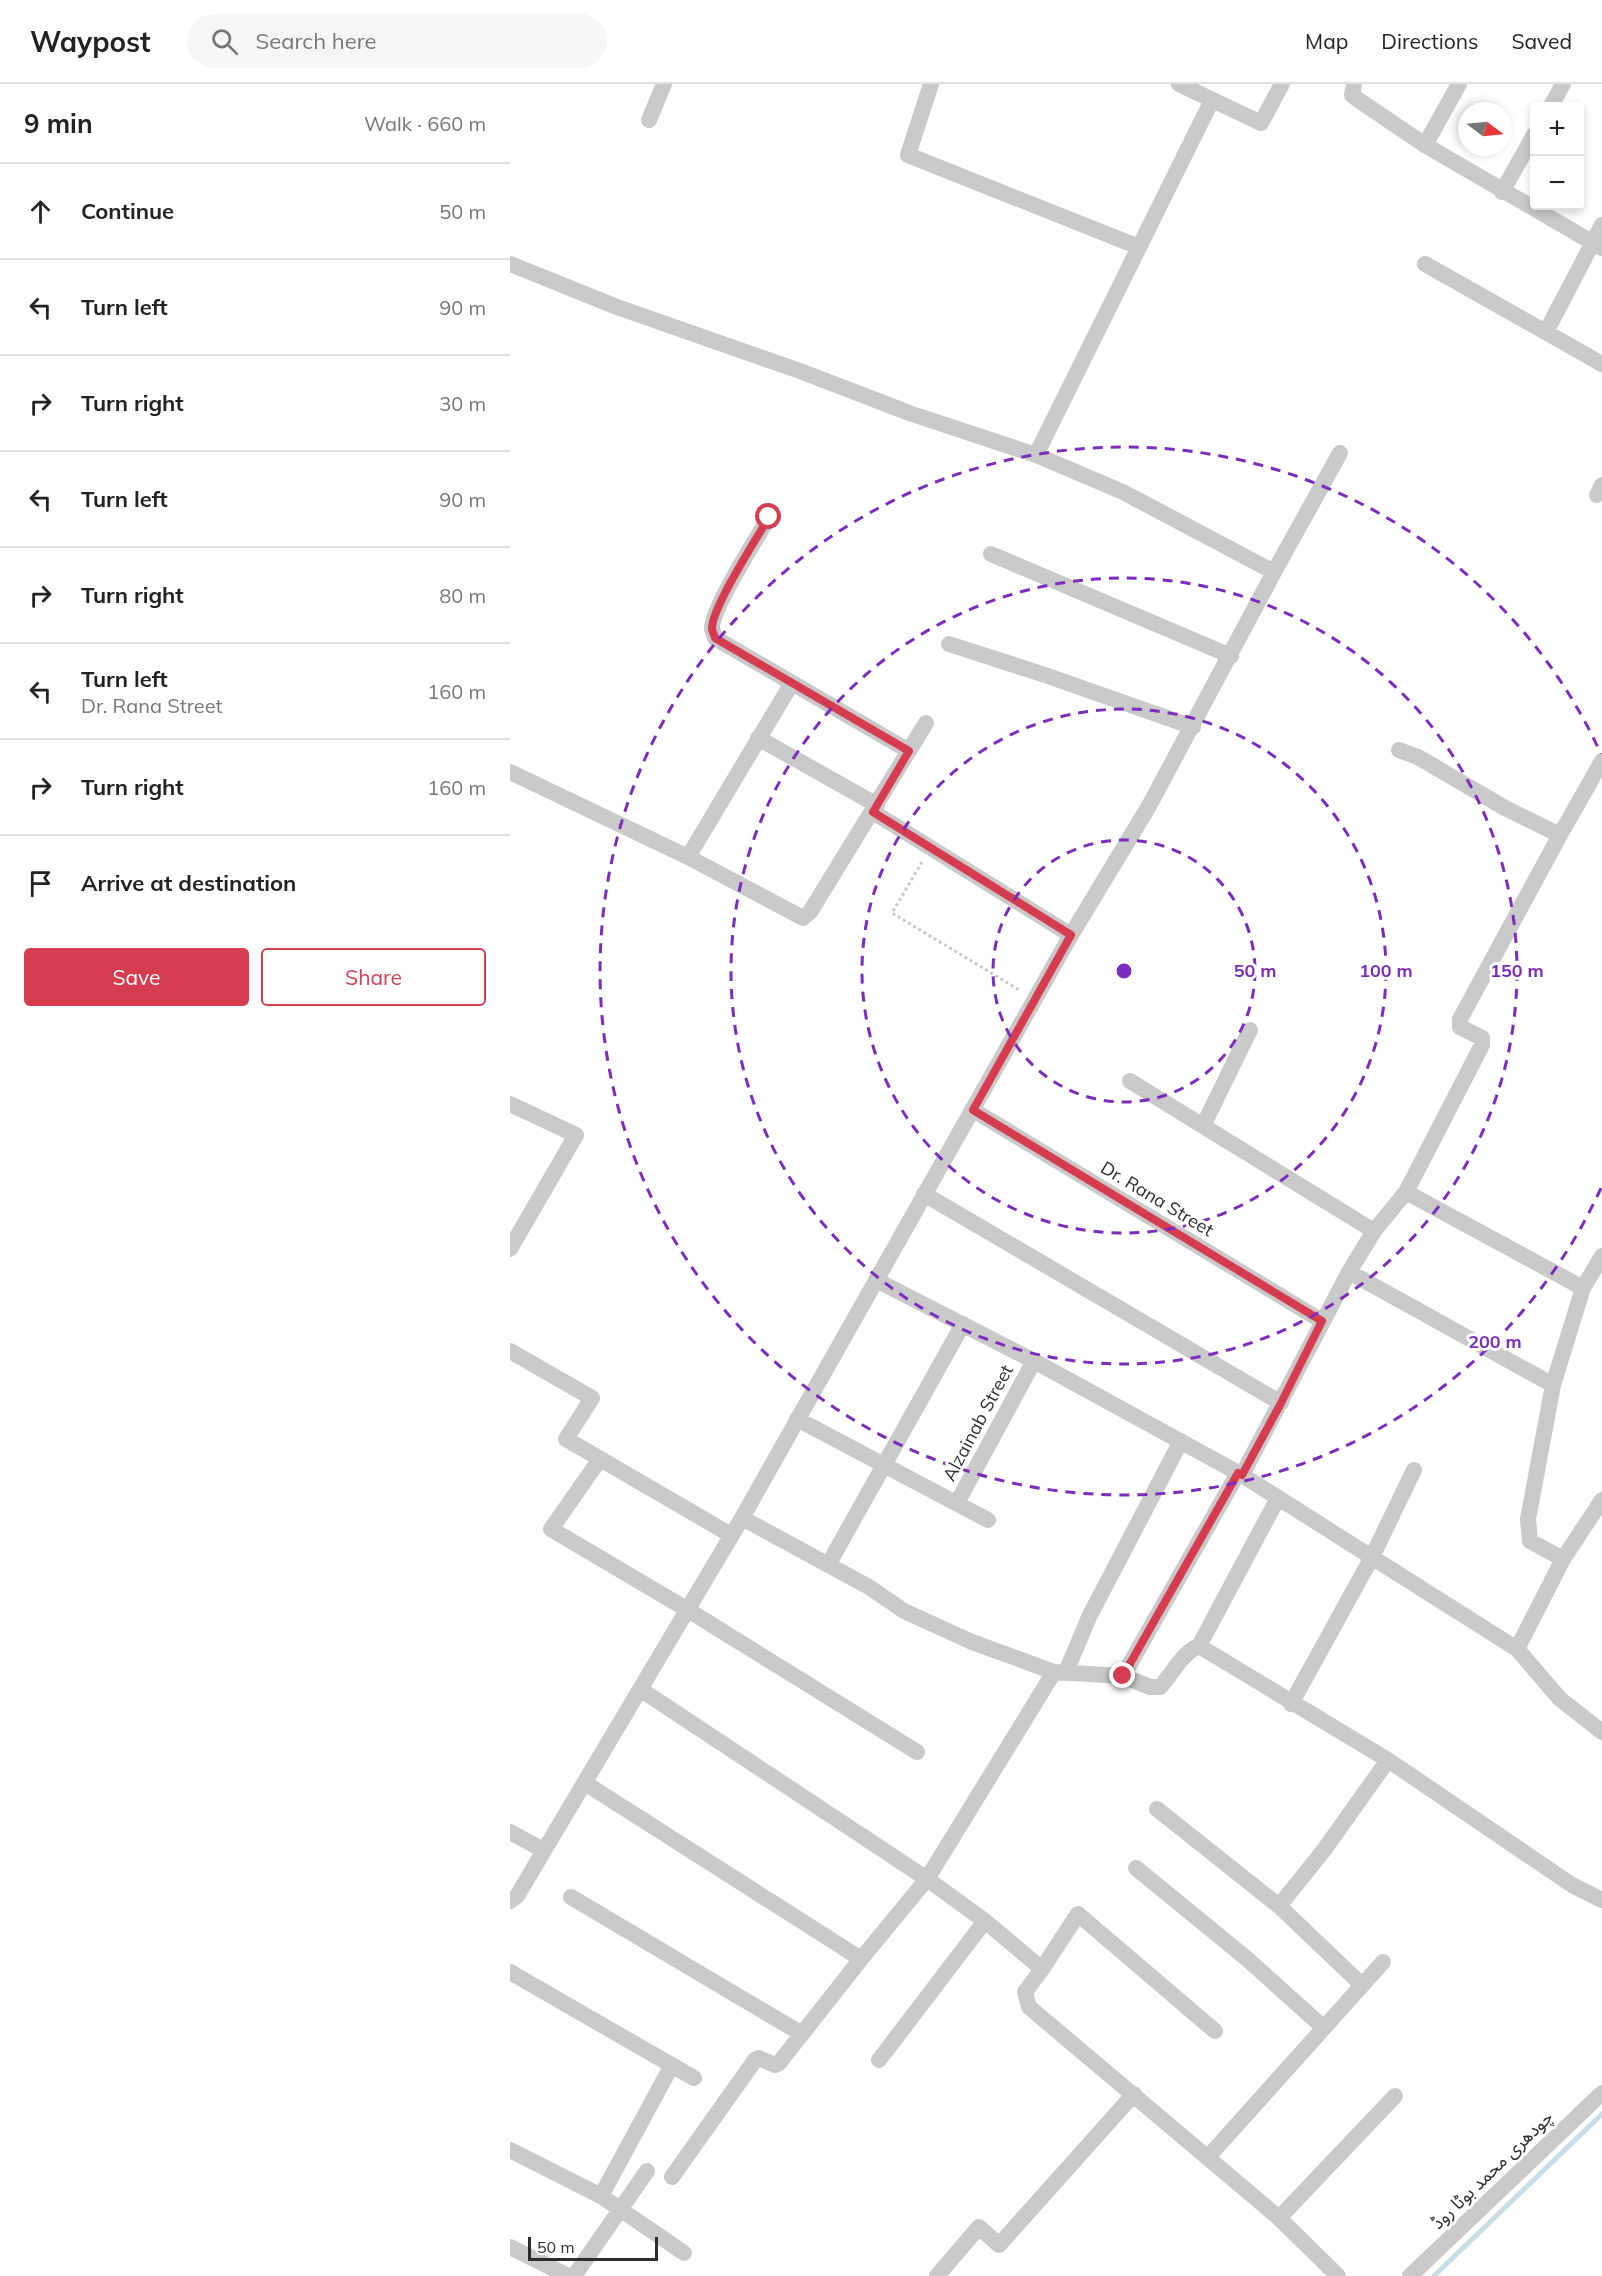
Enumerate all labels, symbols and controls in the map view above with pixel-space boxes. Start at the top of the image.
search box [187,14,607,68]
text: Waypost [30,24,151,59]
icon: search [208,25,241,58]
text: Search here [256,27,377,55]
text: Map [1305,28,1348,54]
text: Directions [1381,28,1478,54]
text: Saved [1511,28,1572,54]
north arrow [1458,102,1512,156]
map controls [1530,102,1584,210]
button: + [1530,102,1584,156]
text: 9 min [24,107,93,140]
text: Walk · 660 m [364,111,486,136]
button: − [1530,156,1584,210]
icon: ahead [24,195,57,228]
text: Continue [81,197,174,225]
text: 50 m [439,199,486,224]
icon: left [24,291,57,324]
text: Turn left [81,293,168,321]
text: 90 m [439,295,486,320]
icon: right [24,387,57,420]
text: Turn right [81,389,184,417]
text: 30 m [439,391,486,416]
icon: left [24,483,57,516]
text: Turn left [81,485,168,513]
text: 90 m [439,487,486,512]
route start [755,503,781,529]
icon: right [24,579,57,612]
text: Turn right [81,581,184,609]
text: 80 m [439,583,486,608]
text: Turn left [81,665,168,693]
icon: left [24,675,57,708]
text: 160 m [427,679,486,704]
text: Dr. Rana Street [81,693,223,718]
icon: right [24,771,57,804]
text: Turn right [81,773,184,801]
text: 160 m [427,775,486,800]
icon: arrive [24,867,57,900]
text: Arrive at destination [81,869,296,897]
button: Save [24,948,249,1006]
button: Share [261,948,486,1006]
text: 50 m [1234,959,1276,982]
text: 100 m [1359,959,1413,982]
text: 150 m [1490,959,1544,982]
centre of rings [1114,961,1134,981]
street label: Dr. Rana Street [1097,1156,1218,1241]
text: 200 m [1468,1330,1522,1353]
street label: Alzainab Street [937,1361,1018,1485]
route end [1109,1662,1135,1688]
street label: چودھری محمد بوٹا روڈ [1426,2105,1558,2234]
scale bar [528,2234,658,2262]
text: 50 m [537,2237,574,2257]

